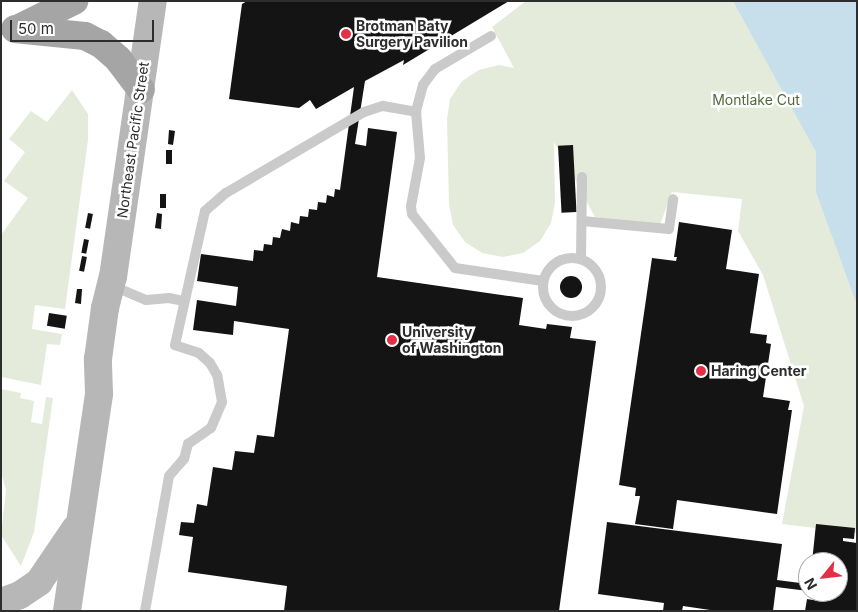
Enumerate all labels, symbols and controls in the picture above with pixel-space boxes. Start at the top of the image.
scale bar [12,10,156,42]
place label: Brotman Baty Surgery Pavilion [356,18,468,50]
text: 50 m [18,19,54,38]
marker: Brotman Baty Surgery Pavilion [340,28,352,40]
street label: Northeast Pacific Street [114,61,152,219]
park label: Montlake Cut [712,92,800,108]
place label: University of Washington [402,324,502,357]
marker: University of Washington [386,334,398,346]
place label: Haring Center [711,363,807,379]
marker: Haring Center [695,365,707,377]
north arrow [798,552,848,602]
text: N [800,575,820,593]

